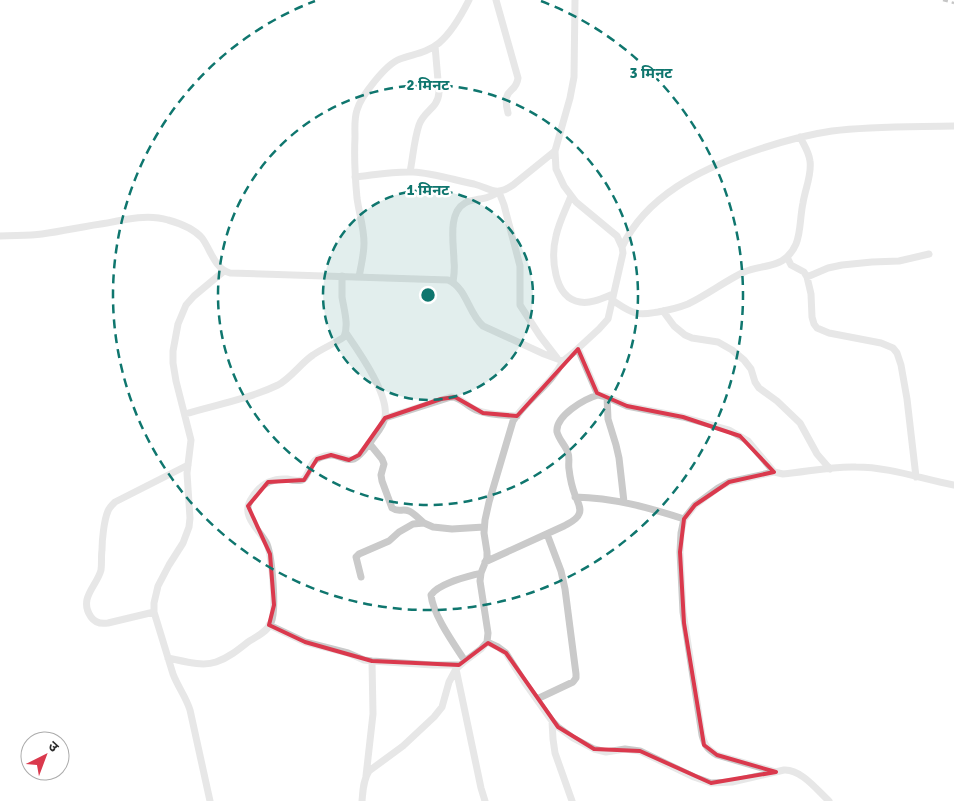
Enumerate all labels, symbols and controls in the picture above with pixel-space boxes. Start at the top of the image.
text: 3 मिनट [630,64,673,82]
text: 2 मिनट [407,76,450,94]
text: 1 मिनट [407,181,450,199]
centre of rings [419,286,437,304]
north arrow [20,731,70,781]
text: उ [45,738,63,756]

